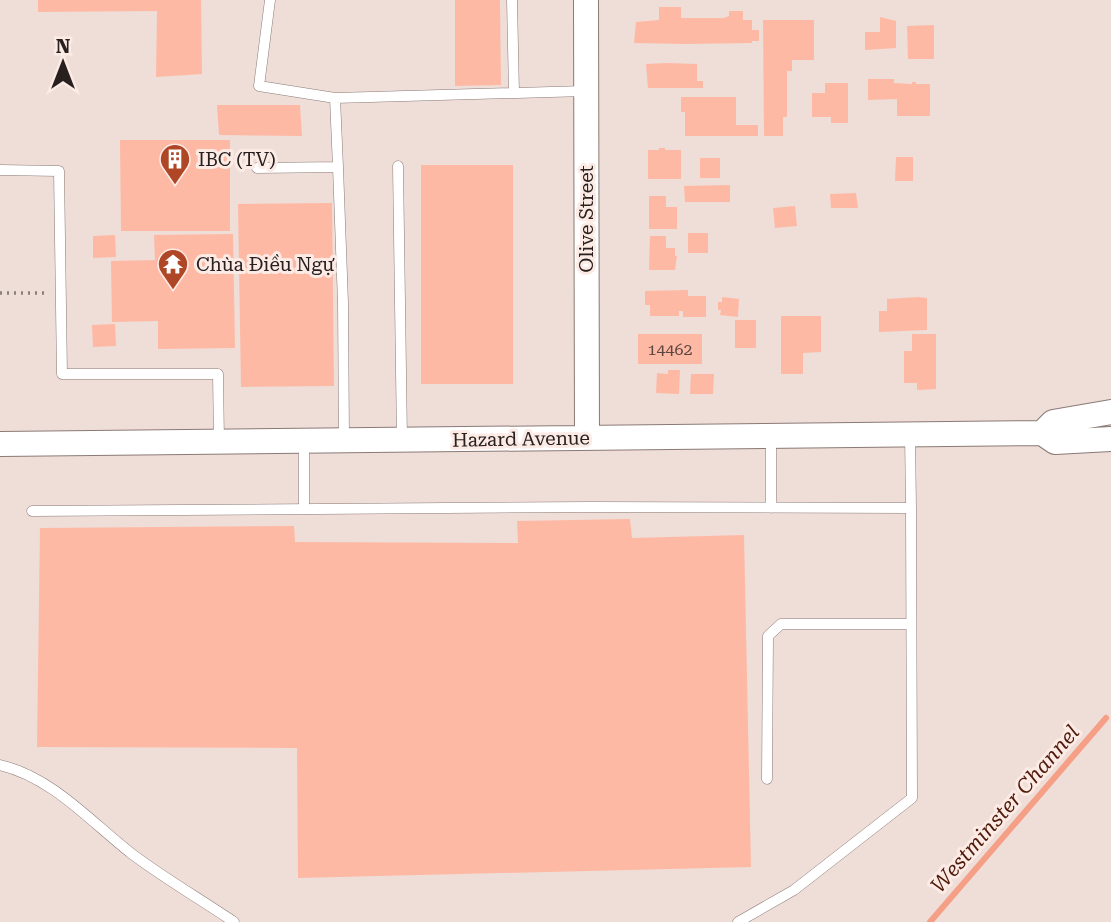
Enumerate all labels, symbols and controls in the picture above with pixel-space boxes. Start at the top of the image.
north arrow [28,28,98,98]
text: N [56,35,71,58]
building icon: IBC (TV) [158,142,192,186]
place label: IBC (TV) [198,148,276,171]
street label: Olive Street [575,165,598,273]
temple icon: Chùa Điều Ngự [156,247,190,291]
place label: Chùa Điều Ngự [196,253,335,276]
house number: 14462 [648,340,692,359]
street label: Hazard Avenue [452,426,590,452]
water label: Westminster Channel [926,721,1084,897]

